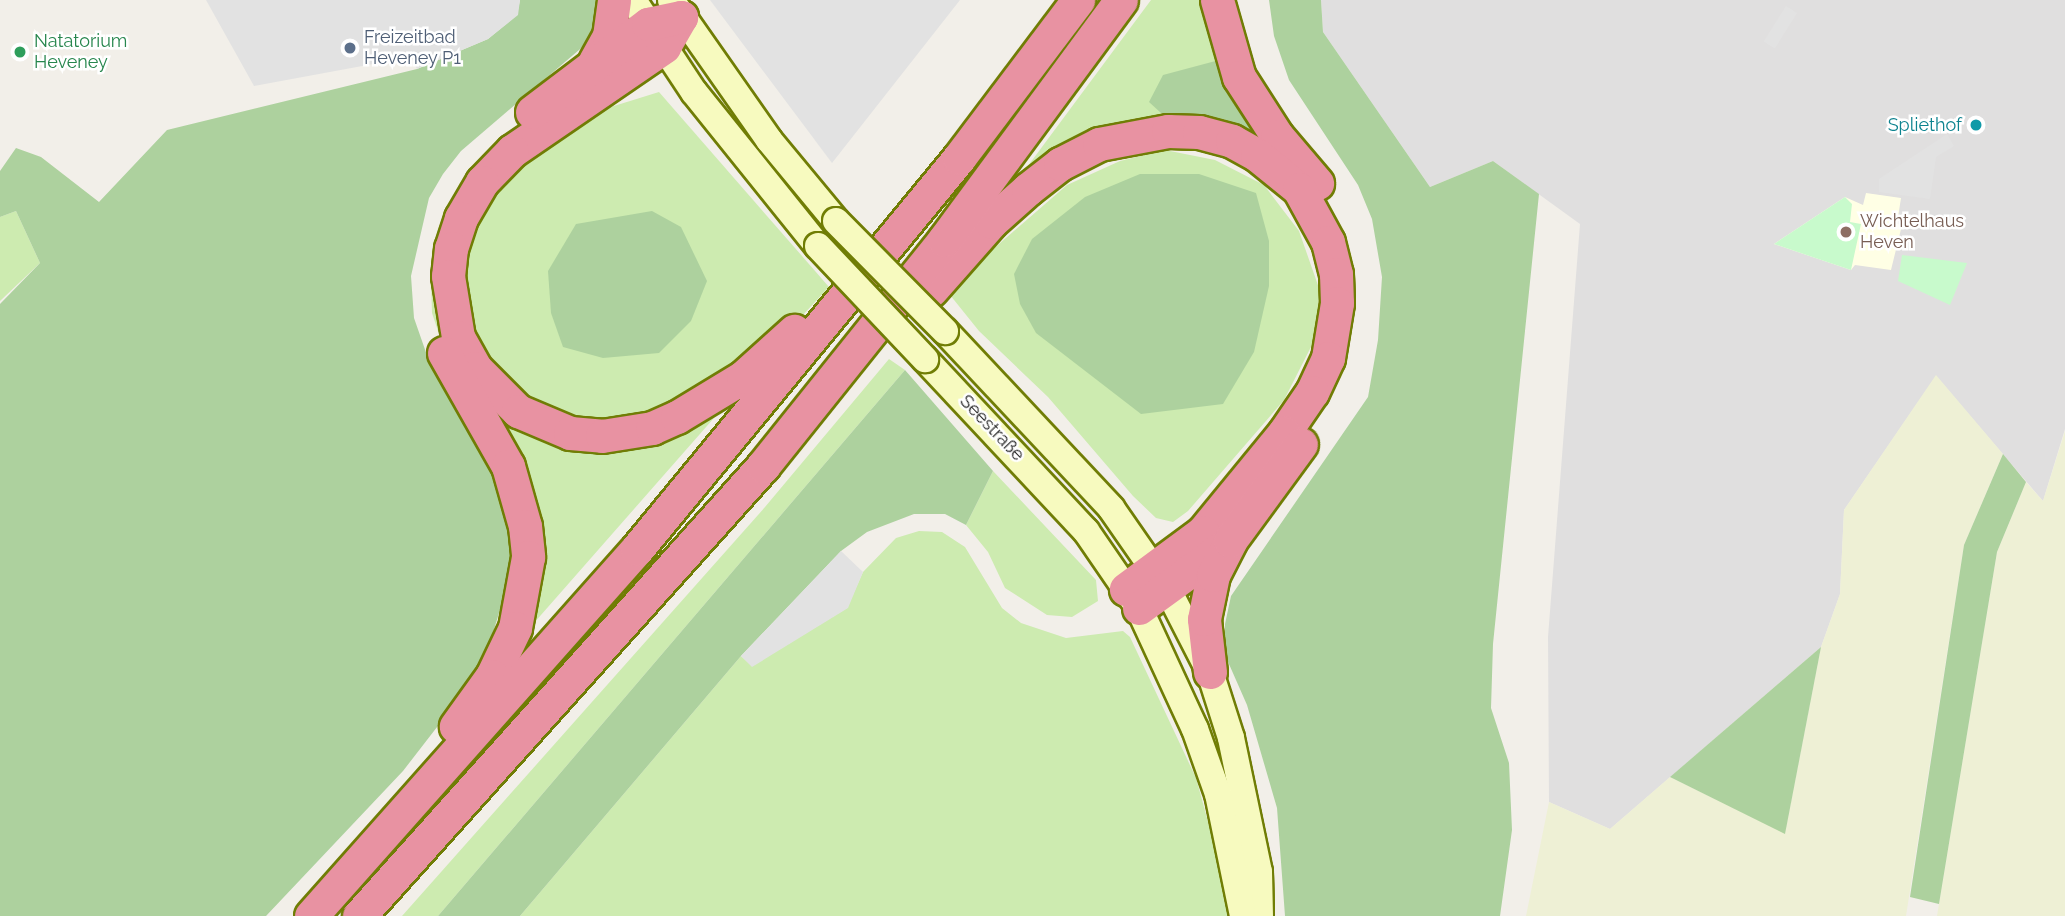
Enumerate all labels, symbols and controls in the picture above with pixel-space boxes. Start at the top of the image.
place label: Freizeitbad Heveney P1 [364,27,461,70]
place label: Natatorium Heveney [34,31,127,74]
marker: Freizeitbad Heveney P1 [342,40,358,56]
marker: Natatorium Heveney [12,44,28,60]
place label: Spliethof [1888,114,1962,136]
marker: Spliethof [1968,117,1984,133]
place label: Wichtelhaus Heven [1860,211,1964,254]
marker: Wichtelhaus Heven [1838,224,1854,240]
street label: Seestraße [955,391,1029,465]

